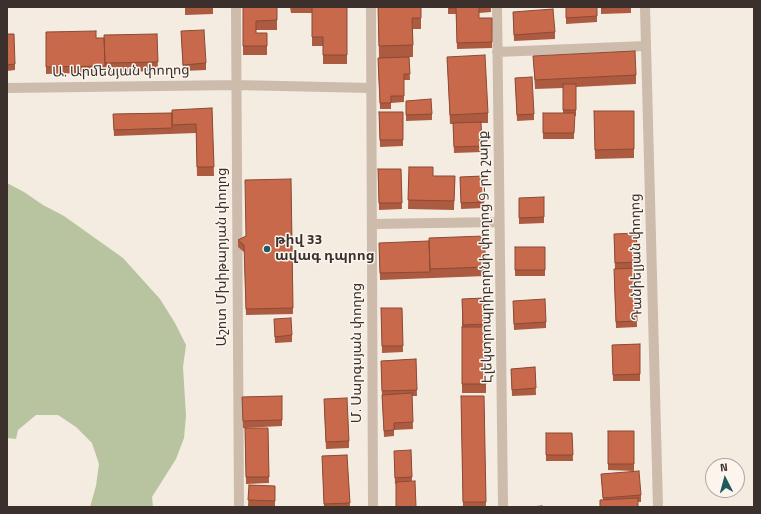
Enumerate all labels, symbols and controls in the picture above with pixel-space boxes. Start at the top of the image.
street label: Ա. Արմենյան փողոց [52,62,190,82]
street label: Էլեկտրոպրիբորնի փողոց 9-րդ շարք [475,131,497,383]
street label: Աշոտ Մխիթարյան փողոց [215,167,231,347]
street label: Դանիելյան փողոց [627,193,647,321]
place label: թիվ 33 ավագ դպրոց [275,233,375,266]
marker: թիվ 33 ավագ դպրոց [262,244,272,254]
street label: Մ. Սարգսյան փողոց [350,283,366,423]
north arrow [705,458,745,498]
text: N [719,459,728,475]

